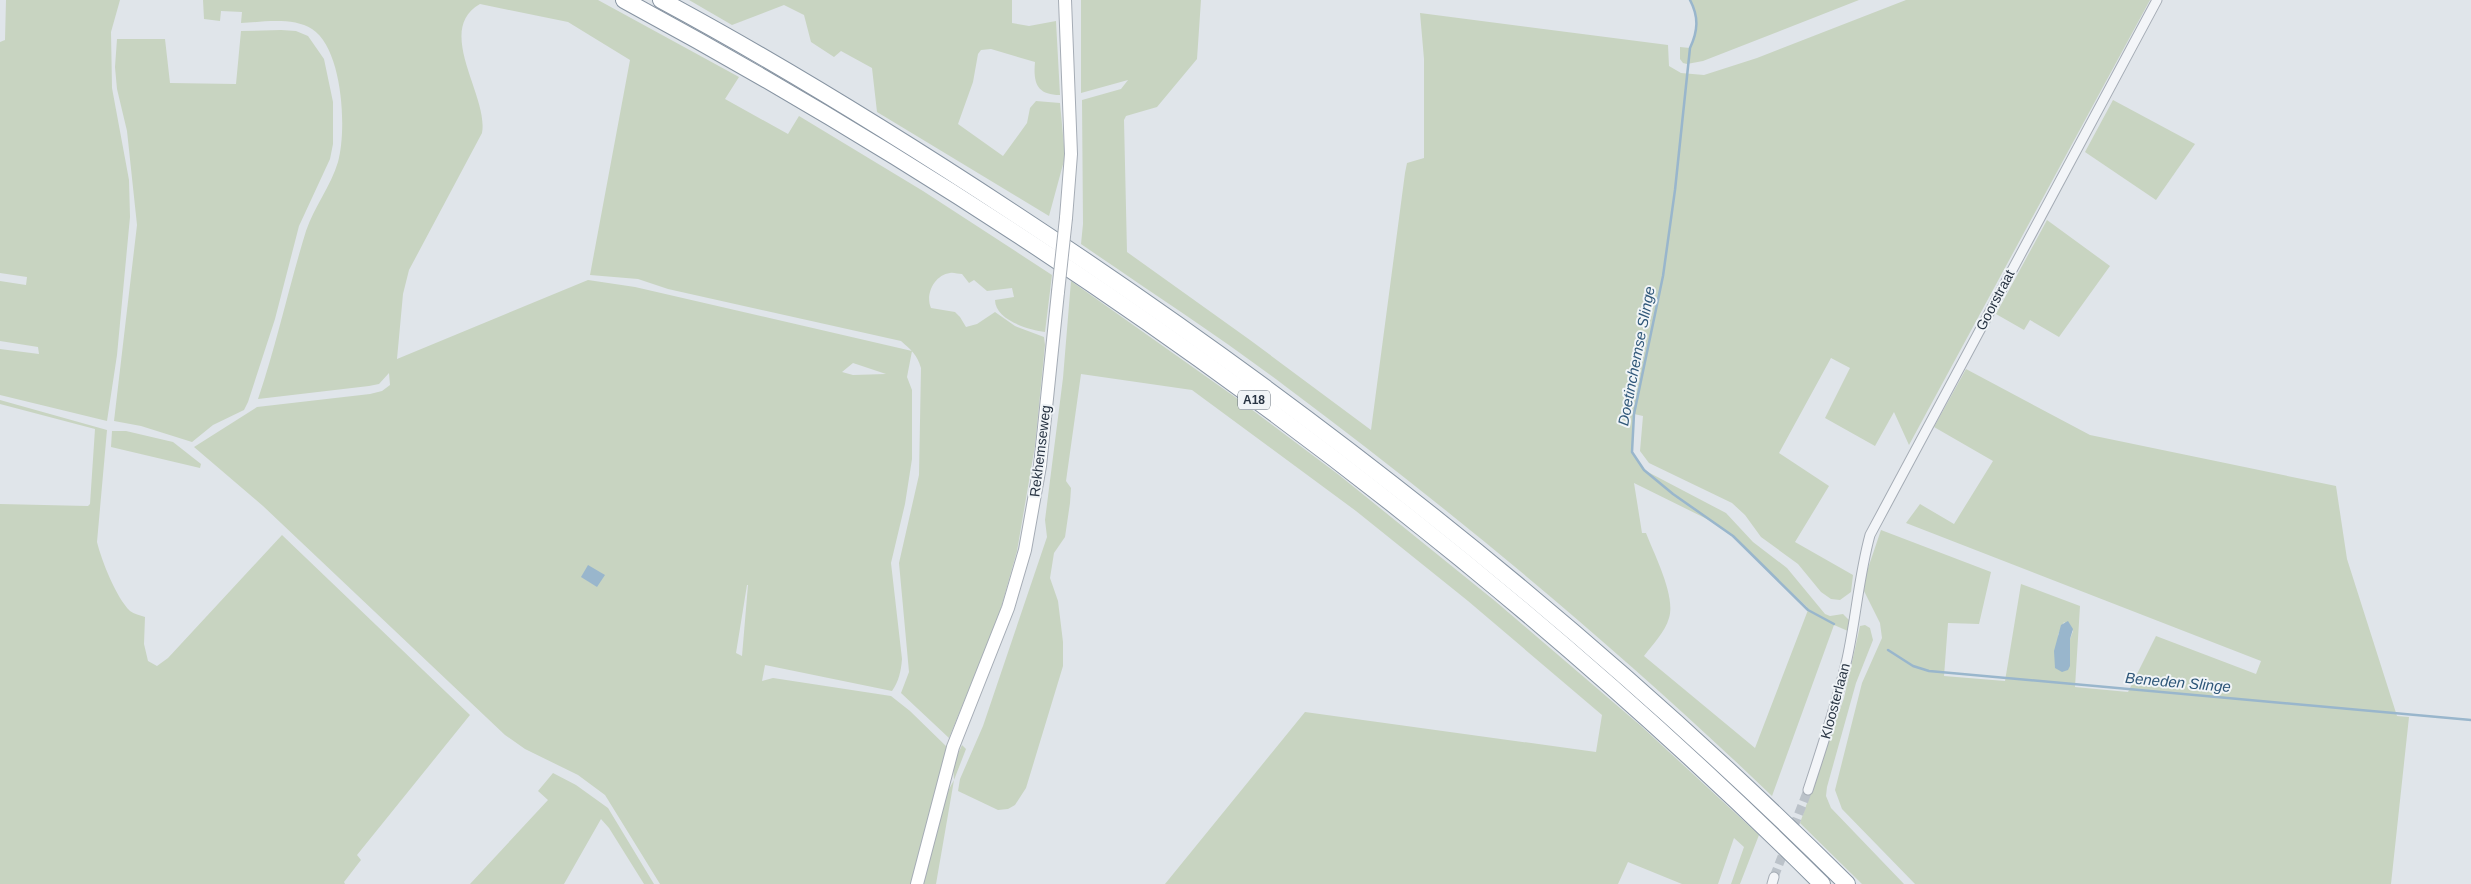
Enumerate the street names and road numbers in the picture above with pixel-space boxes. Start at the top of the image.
street label: Goorstraat [1972,267,2018,333]
road number: A18 [1238,390,1270,410]
street label: Rekhemseweg [1026,404,1054,498]
street label: Kloosterlaan [1817,661,1853,741]

